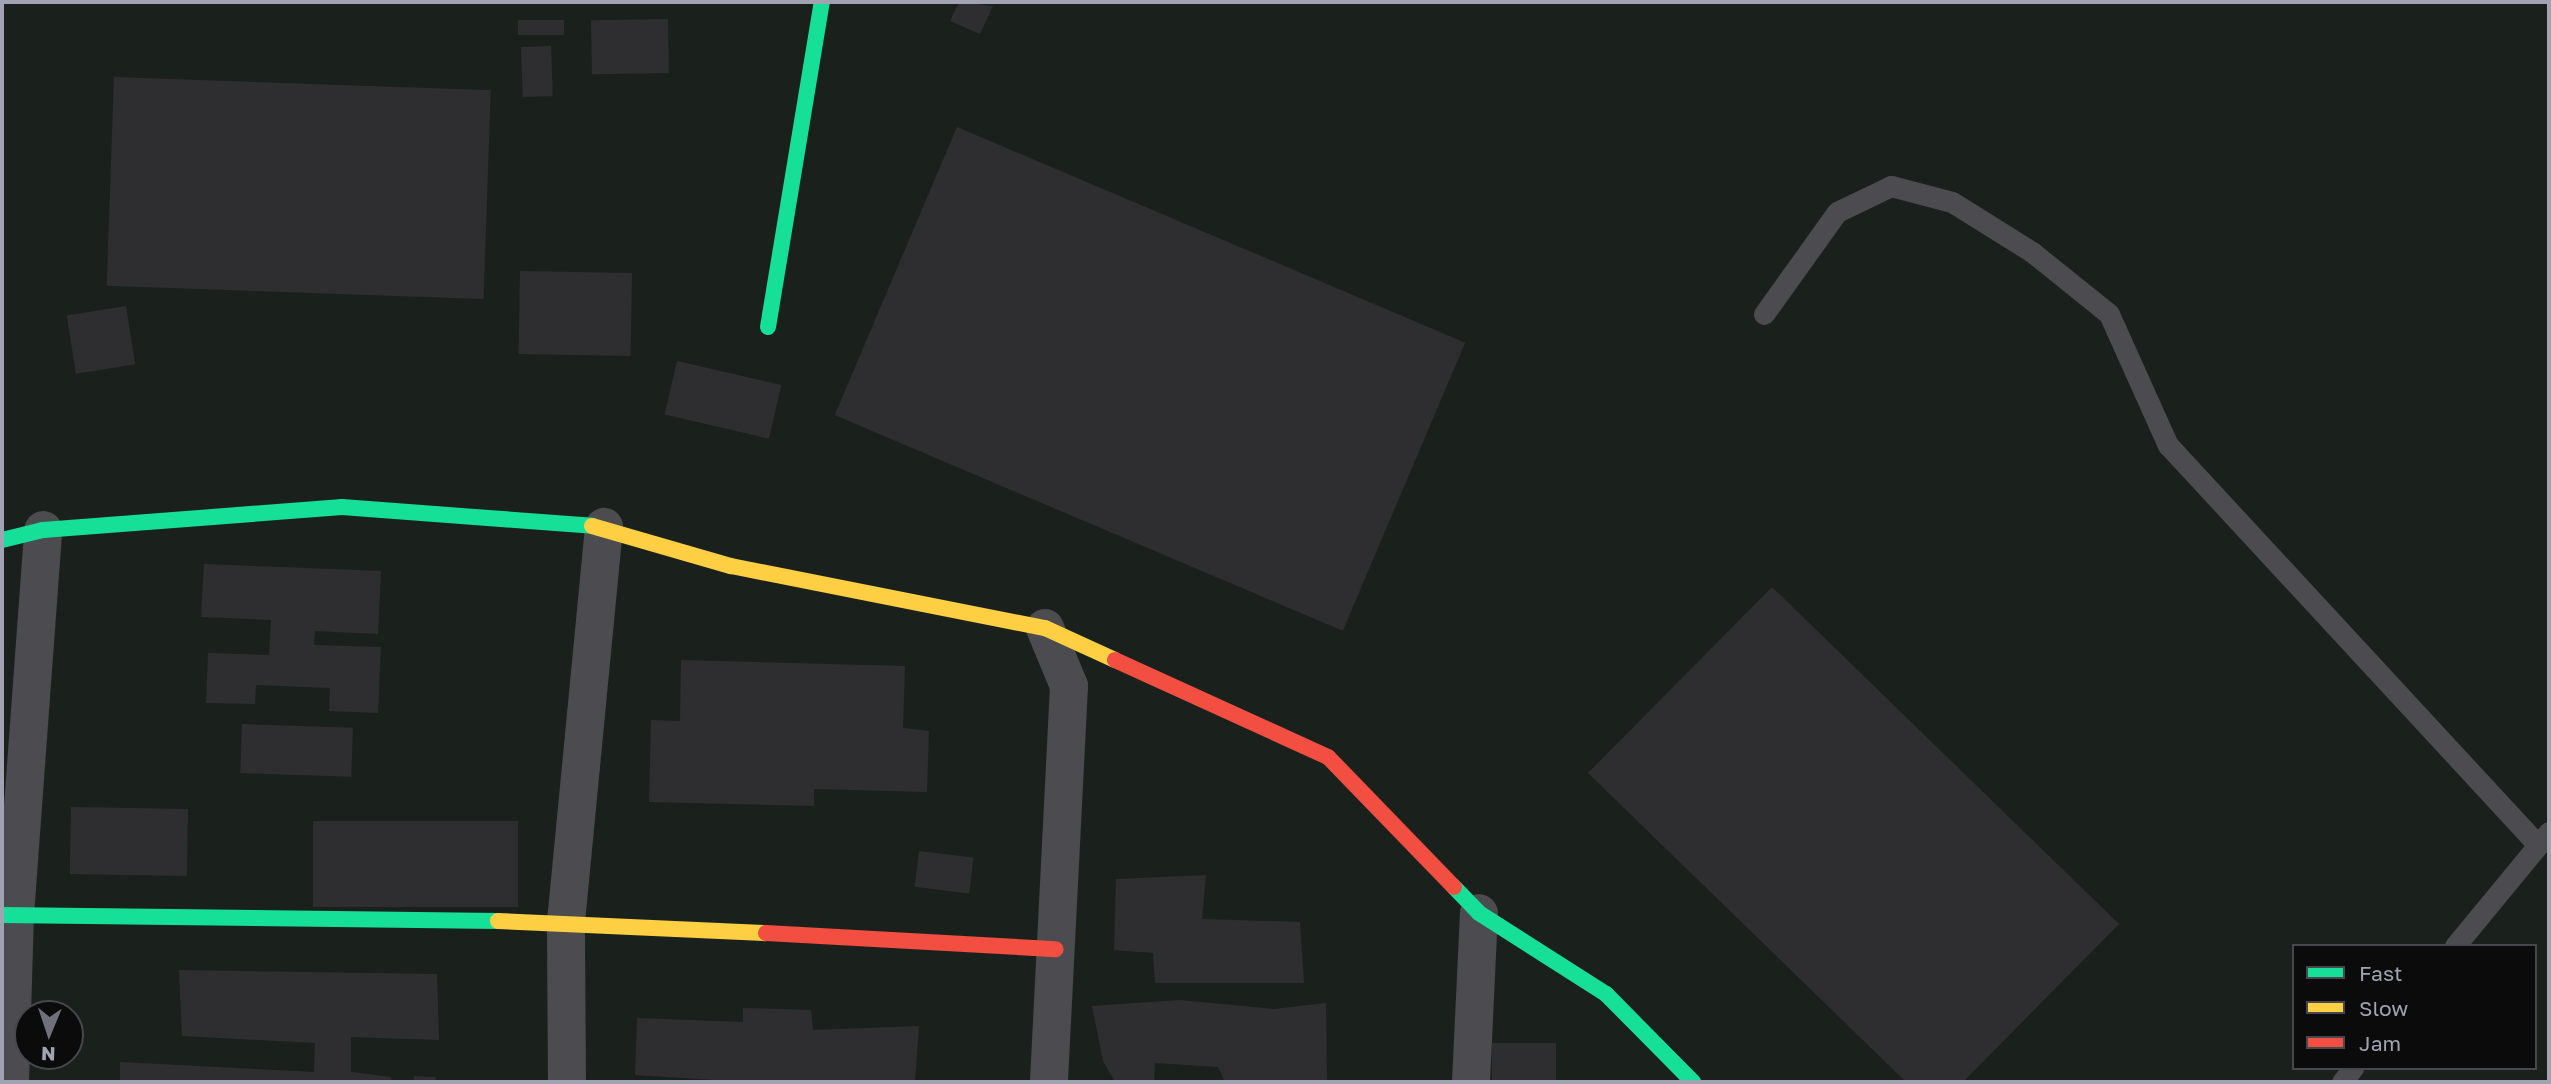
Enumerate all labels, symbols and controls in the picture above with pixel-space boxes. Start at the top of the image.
legend [2292,944,2537,1070]
text: Fast [2359,960,2402,986]
text: Slow [2359,995,2408,1021]
north arrow [14,1000,84,1070]
text: Jam [2359,1030,2401,1056]
text: N [41,1043,56,1066]

